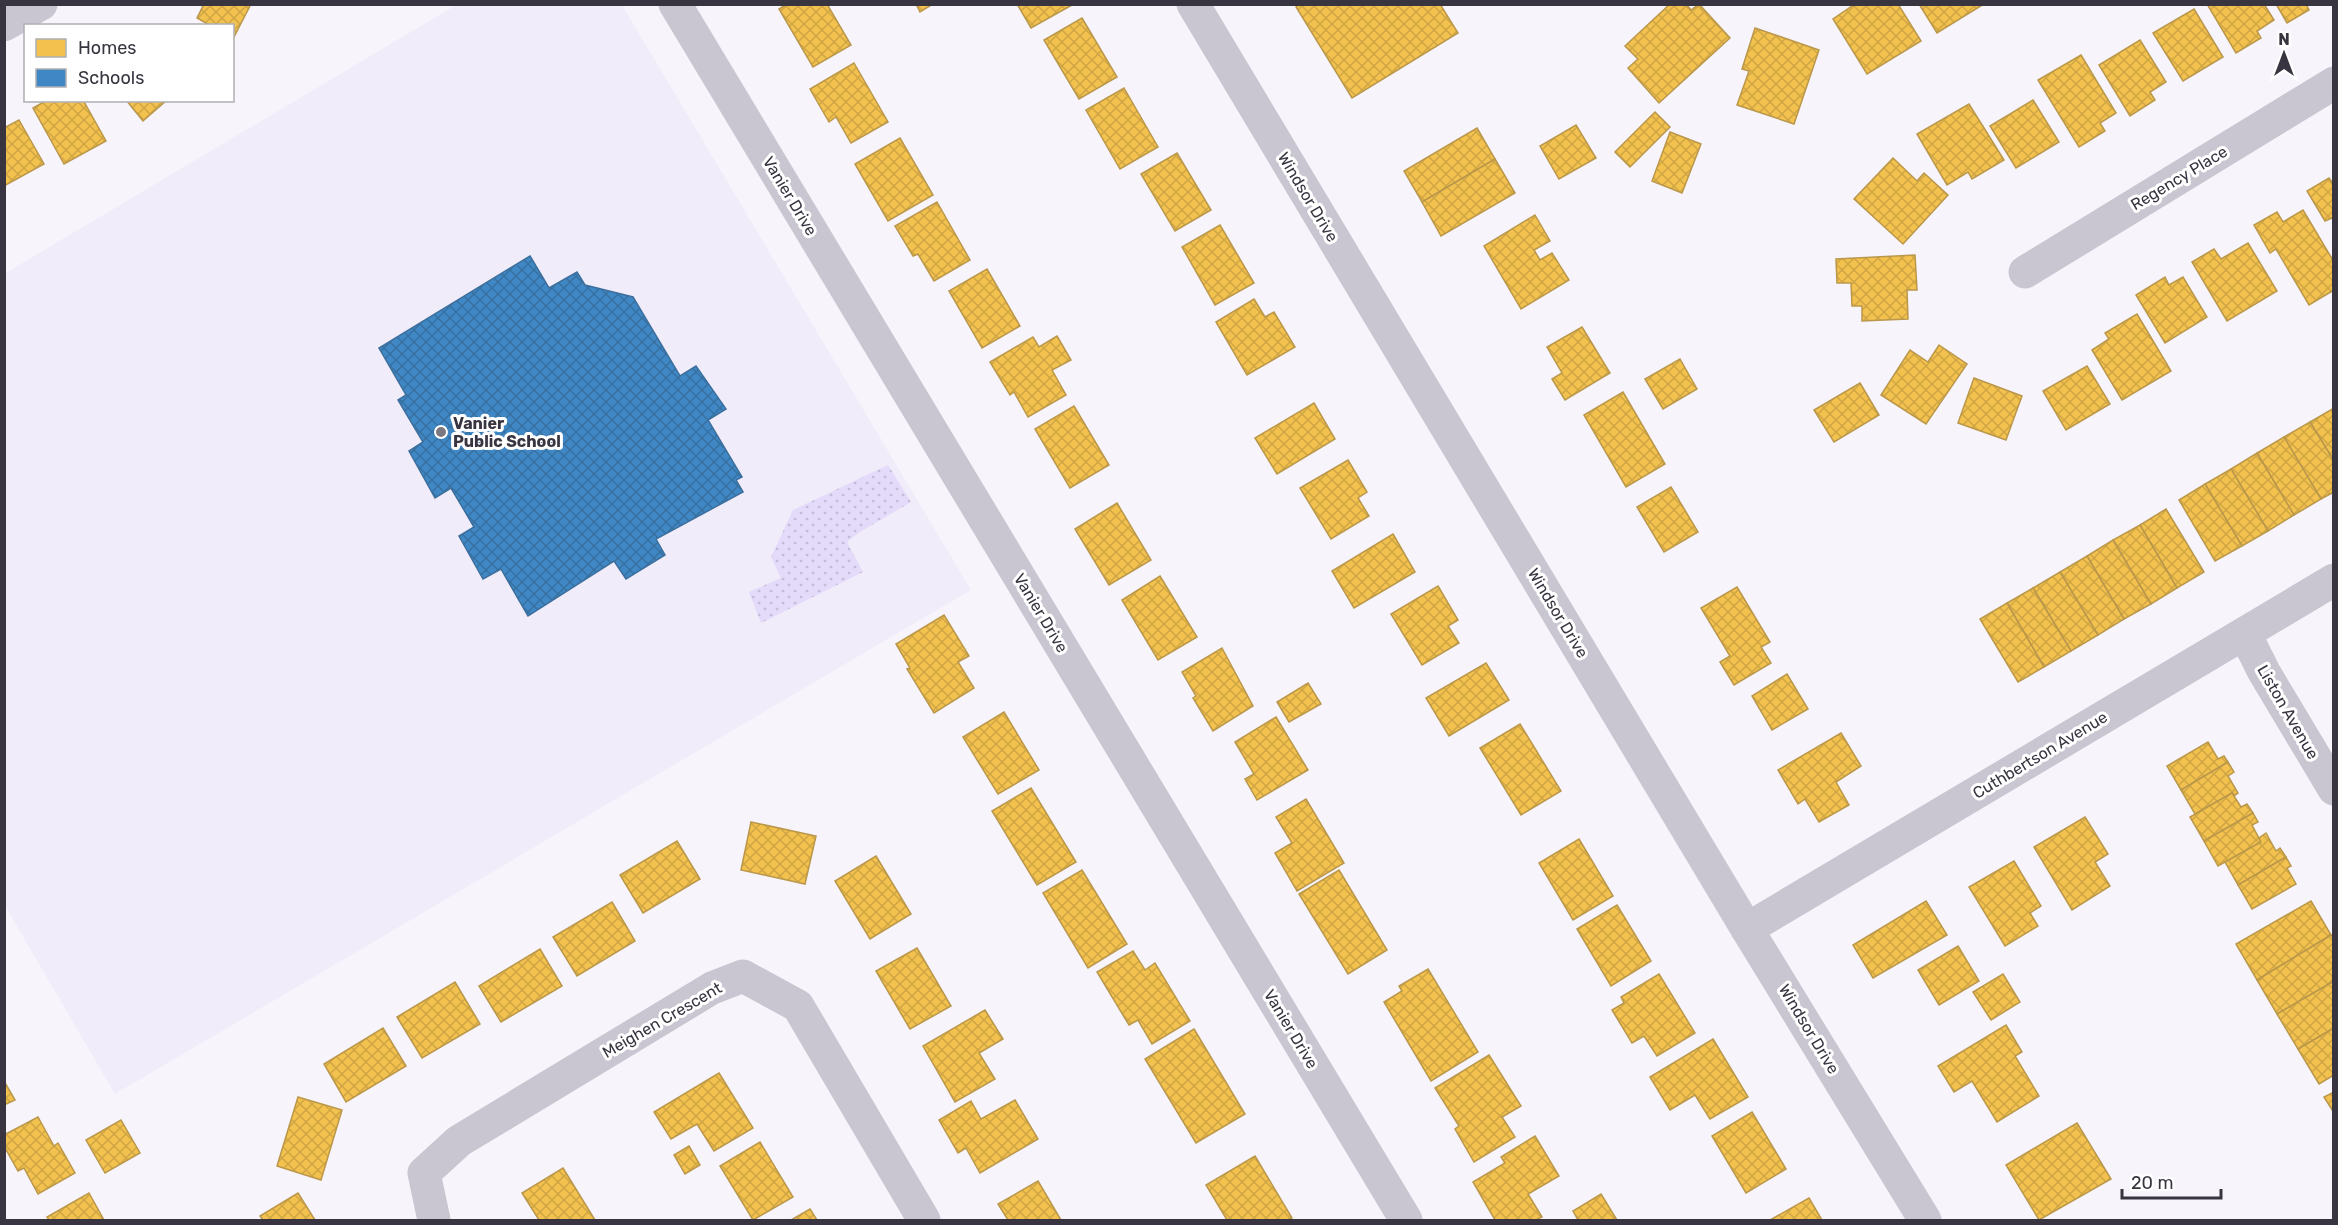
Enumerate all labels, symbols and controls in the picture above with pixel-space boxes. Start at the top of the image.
legend [24,24,234,102]
north arrow [2254,24,2314,84]
text: N [2278,30,2290,49]
text: Homes [78,37,136,59]
text: Schools [78,67,144,89]
street label: Regency Place [2127,142,2231,214]
street label: Windsor Drive [1274,149,1342,245]
street label: Vanier Drive [759,153,821,239]
place label: Vanier Public School [453,414,561,451]
marker: Vanier Public School [434,425,448,439]
street label: Windsor Drive [1524,565,1592,661]
street label: Vanier Drive [1010,570,1072,656]
street label: Liston Avenue [2253,661,2323,763]
street label: Cuthbertson Avenue [1969,707,2111,803]
street label: Meighen Crescent [599,978,725,1062]
street label: Windsor Drive [1775,981,1843,1077]
street label: Vanier Drive [1260,986,1322,1072]
scale bar [2122,1162,2221,1200]
text: 20 m [2131,1172,2173,1194]

